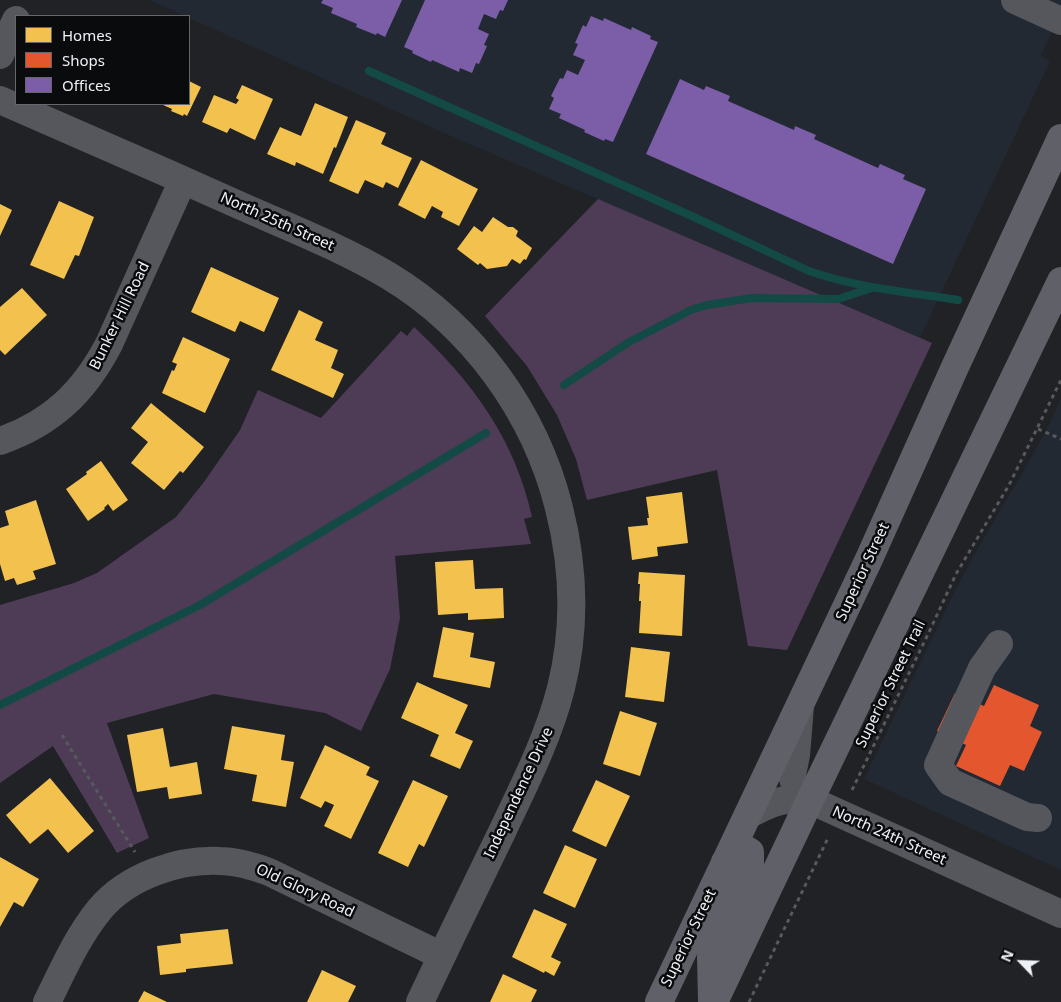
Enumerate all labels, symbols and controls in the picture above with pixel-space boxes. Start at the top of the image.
legend [15,15,190,105]
text: Homes [62,25,112,45]
text: Shops [62,50,105,70]
text: Offices [62,75,111,95]
street label: North 25th Street [217,189,337,255]
street label: Bunker Hill Road [86,259,154,373]
street label: Superior Street [832,520,894,624]
street label: Superior Street Trail [852,617,930,751]
street label: Independence Drive [481,725,557,861]
street label: North 24th Street [829,803,949,869]
street label: Old Glory Road [253,860,357,922]
street label: Superior Street [658,886,720,990]
north arrow [996,937,1046,987]
text: N [996,947,1018,965]

